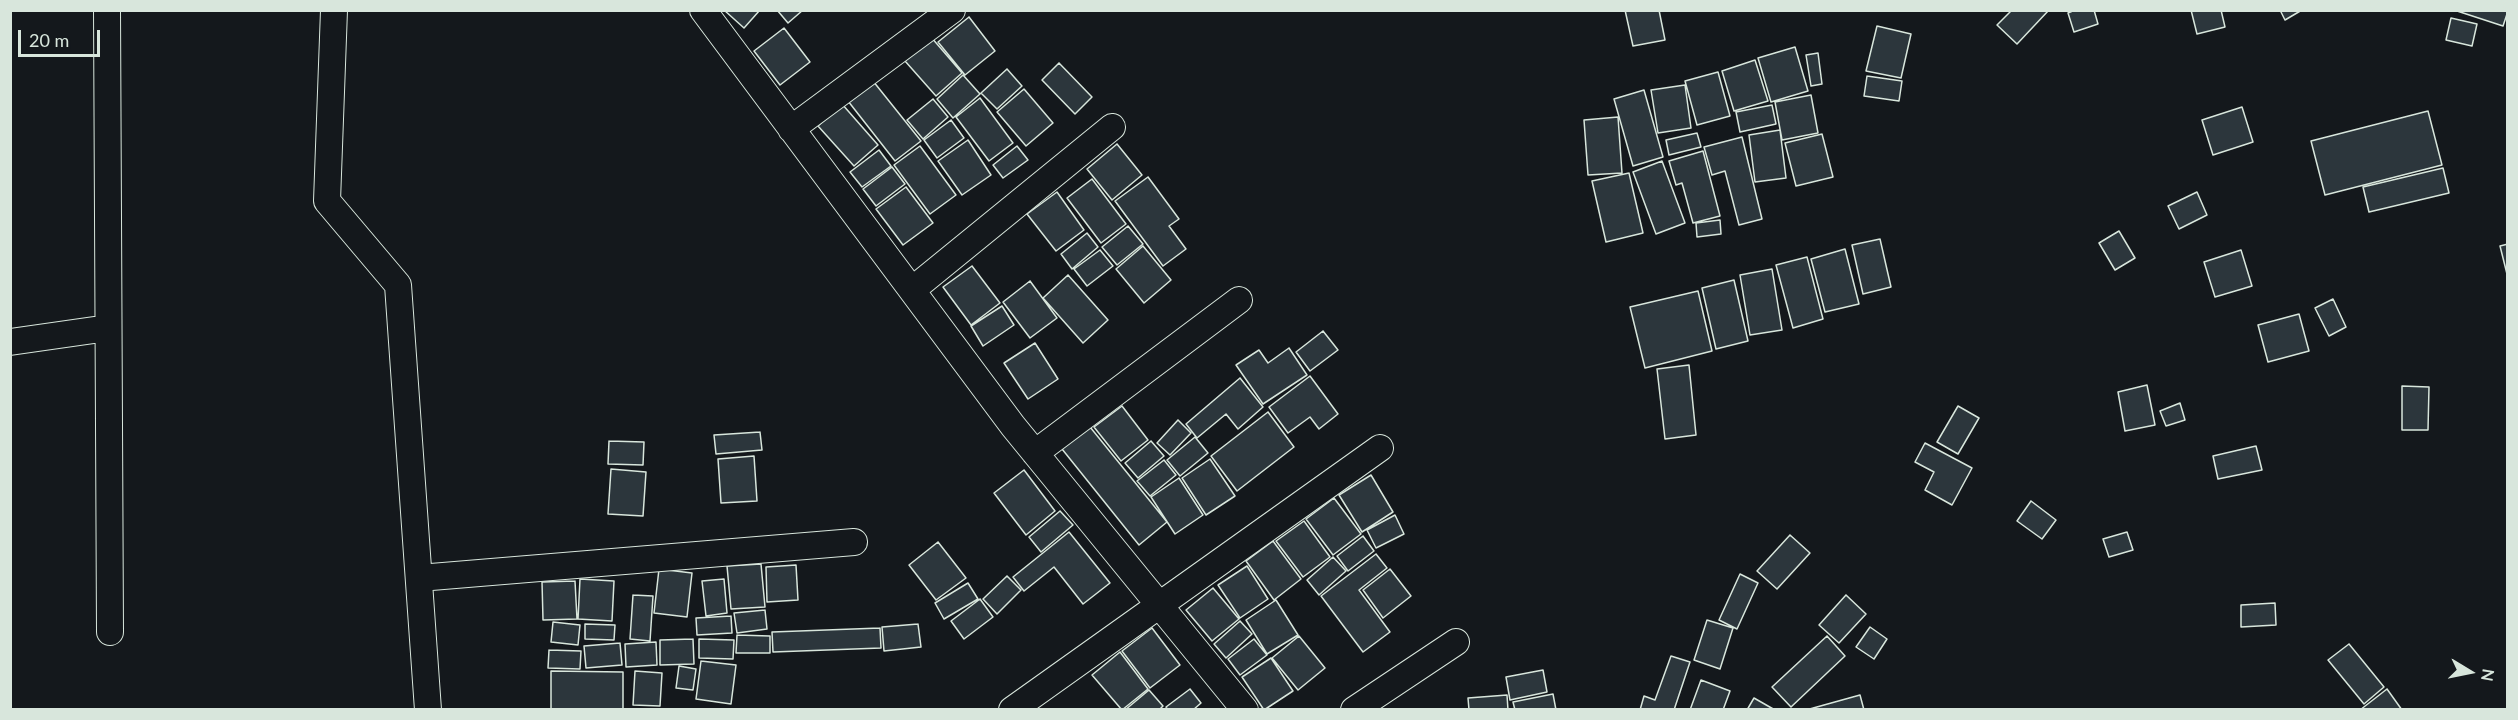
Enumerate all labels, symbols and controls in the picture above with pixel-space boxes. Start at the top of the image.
scale bar [21,18,104,56]
text: 20 m [29,29,69,51]
north arrow [2440,642,2500,702]
text: N [2478,667,2499,683]

